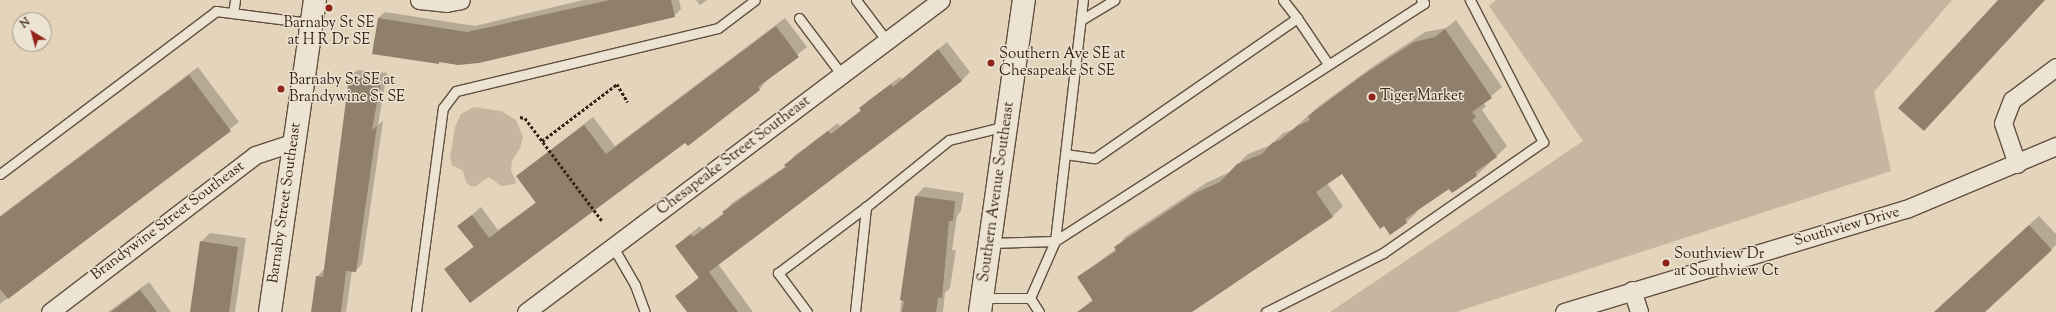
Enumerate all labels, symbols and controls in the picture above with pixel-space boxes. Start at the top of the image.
marker: Barnaby St SE at H R Dr SE [324,3,334,13]
north arrow [12,12,52,52]
text: N [17,14,34,32]
place label: Barnaby St SE at H R Dr SE [283,14,375,49]
place label: Southern Ave SE at Chesapeake St SE [999,45,1125,80]
marker: Southern Ave SE at Chesapeake St SE [986,58,996,68]
place label: Barnaby St SE at Brandywine St SE [289,71,405,106]
marker: Barnaby St SE at Brandywine St SE [276,84,286,94]
place label: Tiger Market [1380,88,1463,106]
marker: Tiger Market [1367,92,1377,102]
street label: Chesapeake Street Southeast [654,93,814,219]
street label: Southern Avenue Southeast [975,101,1019,283]
street label: Barnaby Street Southeast [265,121,305,285]
street label: Brandywine Street Southeast [88,157,248,285]
street label: Southview Drive [1792,203,1902,251]
place label: Southview Dr at Southview Ct [1674,245,1779,280]
marker: Southview Dr at Southview Ct [1661,258,1671,268]

